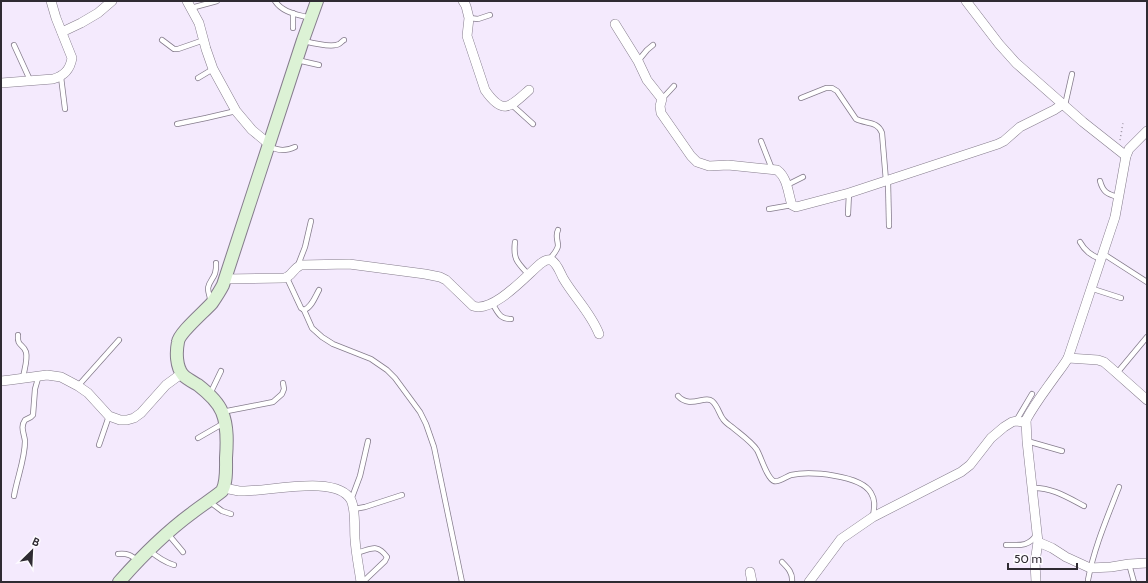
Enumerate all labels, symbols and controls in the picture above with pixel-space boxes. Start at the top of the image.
north arrow [12,531,52,571]
text: B [30,534,42,550]
scale bar [1008,545,1077,571]
text: 50 m [1014,551,1042,566]

